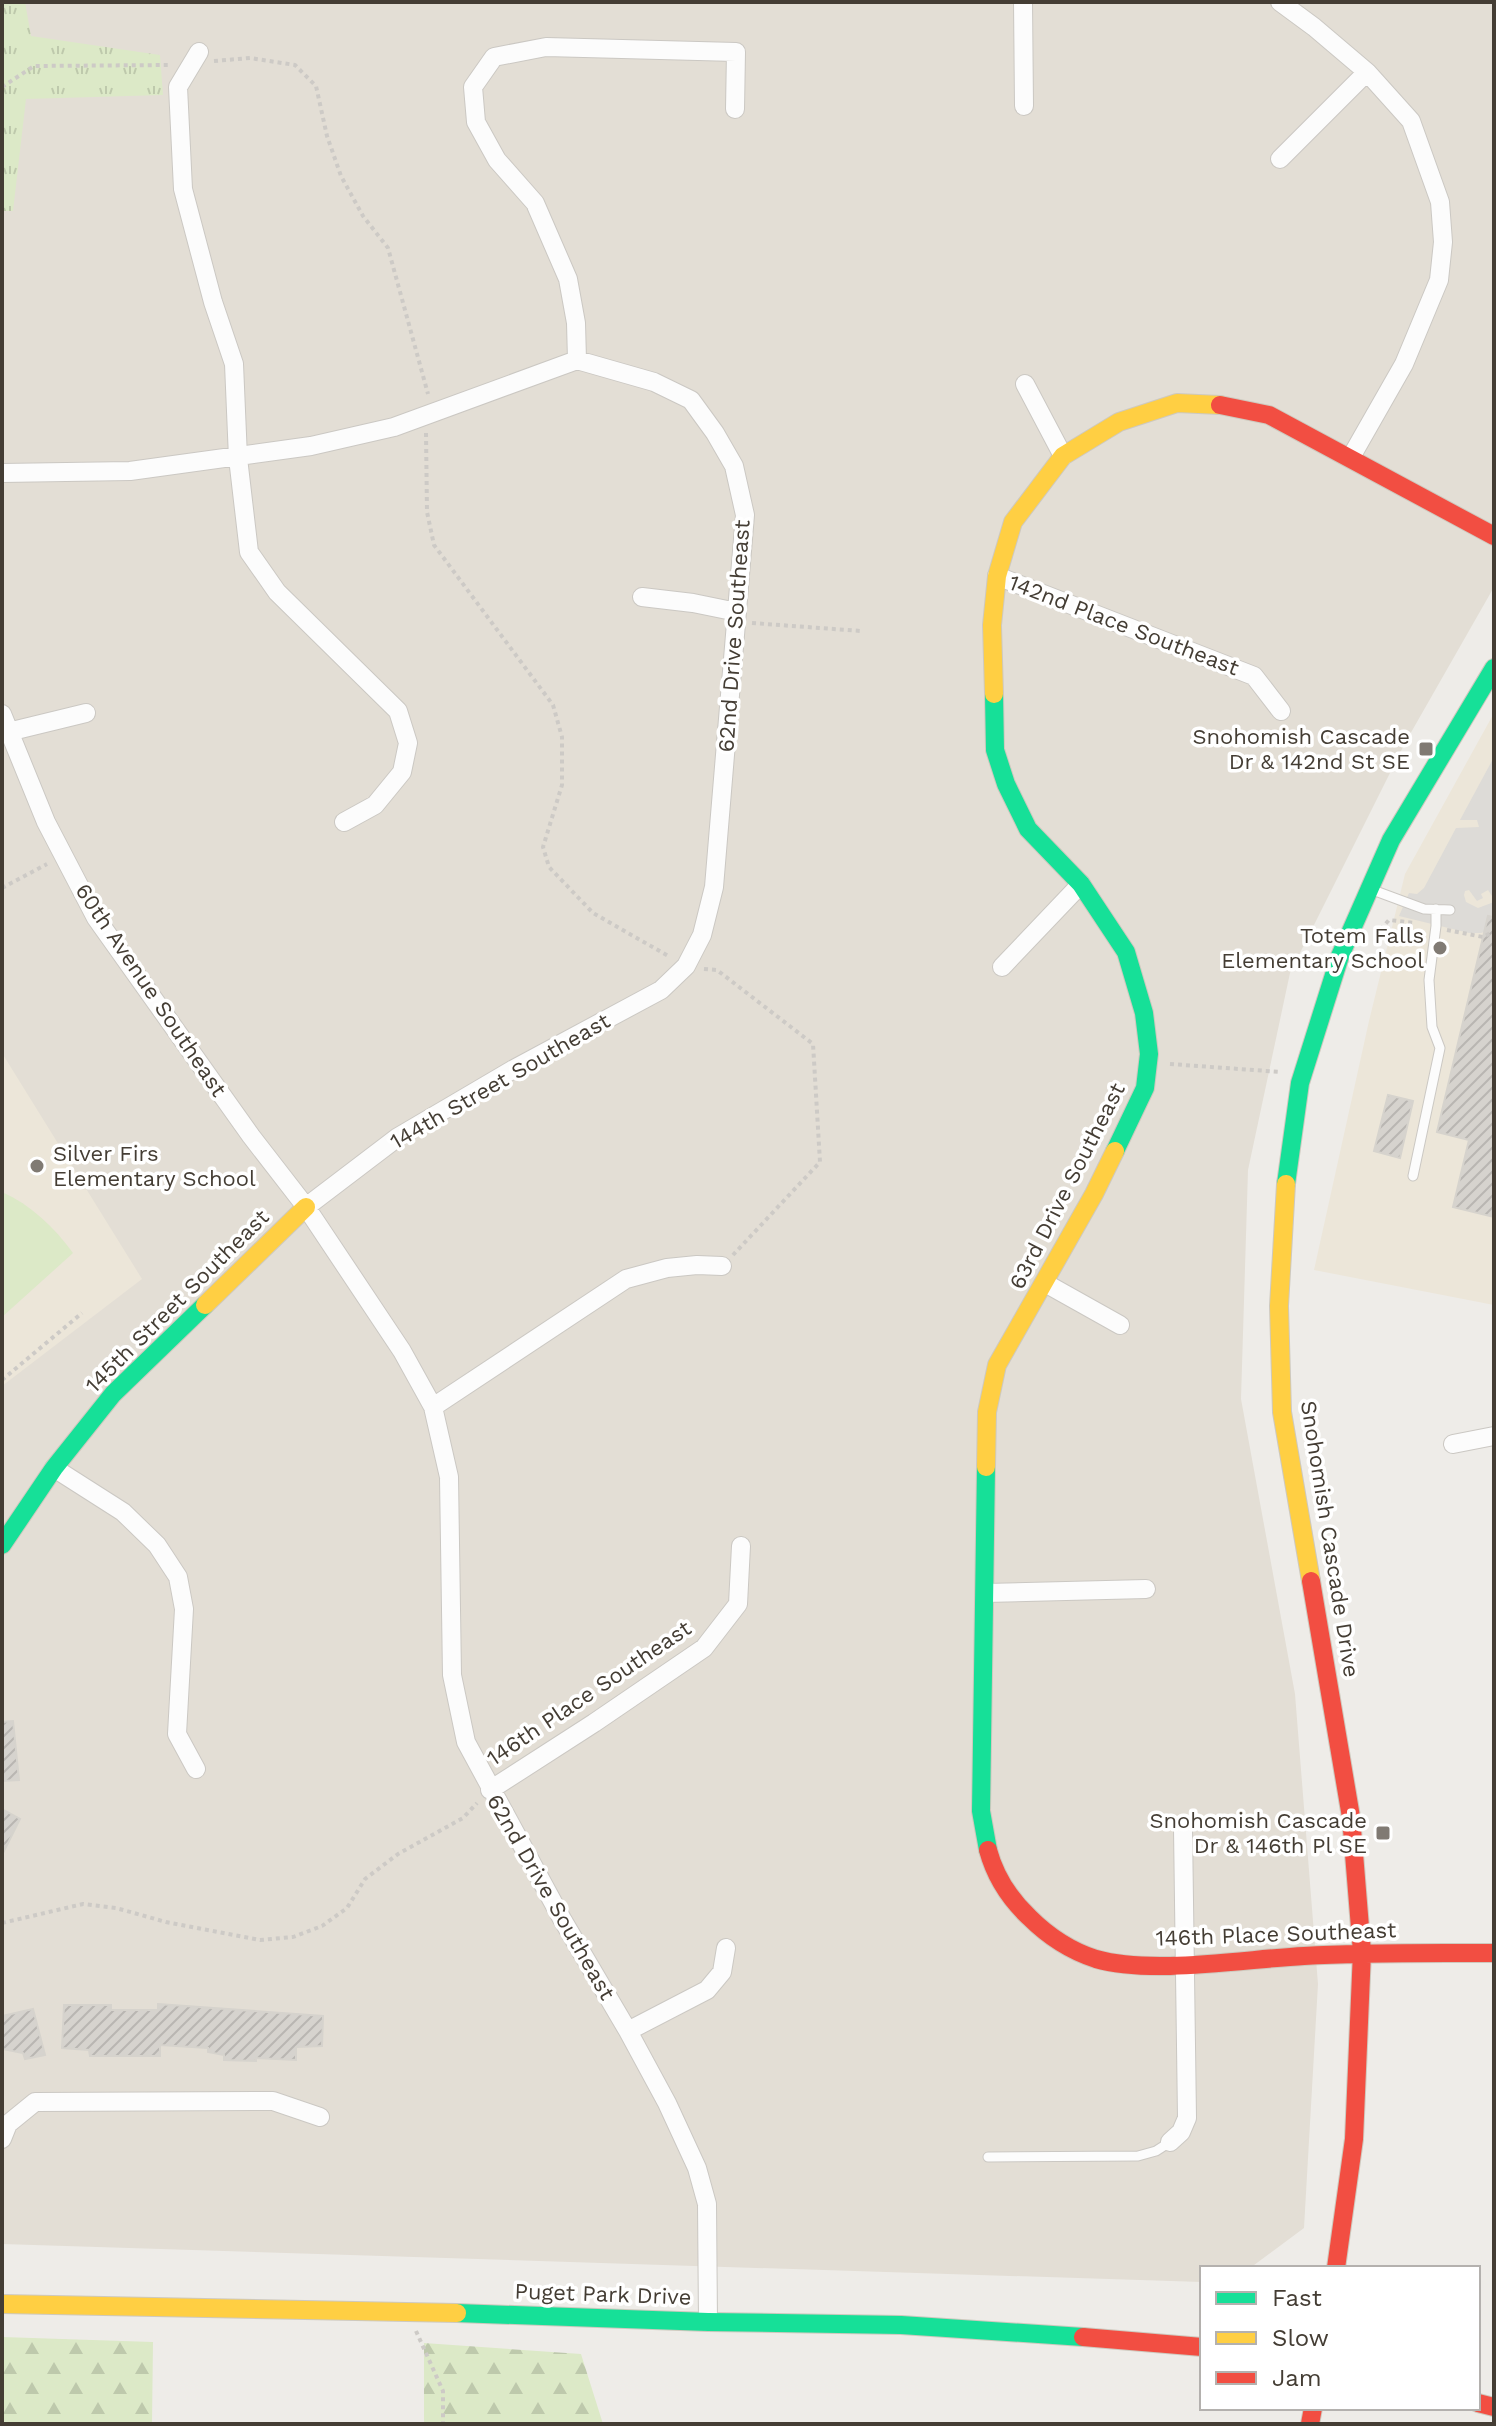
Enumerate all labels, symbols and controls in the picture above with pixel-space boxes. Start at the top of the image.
street label: 62nd Drive Southeast [713,519,755,753]
street label: 142nd Place Southeast [1005,570,1243,680]
place label: Snohomish Cascade Dr & 142nd St SE [1192,724,1410,774]
marker: Snohomish Cascade Dr & 142nd St SE [1417,740,1435,758]
street label: 60th Avenue Southeast [70,879,232,1101]
place label: Totem Falls Elementary School [1221,923,1424,973]
marker: Totem Falls Elementary School [1431,939,1449,957]
street label: 144th Street Southeast [386,1008,614,1154]
street label: 63rd Drive Southeast [1004,1079,1130,1293]
place label: Silver Firs Elementary School [53,1141,256,1191]
marker: Silver Firs Elementary School [28,1157,46,1175]
street label: 145th Street Southeast [80,1204,274,1398]
street label: Snohomish Cascade Drive [1296,1399,1364,1679]
street label: 146th Place Southeast [482,1615,696,1771]
street label: 62nd Drive Southeast [482,1790,620,2004]
place label: Snohomish Cascade Dr & 146th Pl SE [1149,1808,1367,1858]
marker: Snohomish Cascade Dr & 146th Pl SE [1374,1824,1392,1842]
street label: 146th Place Southeast [1155,1917,1397,1951]
legend [1200,2266,1480,2410]
street label: Puget Park Drive [514,2278,692,2310]
text: Fast [1272,2284,1322,2312]
text: Slow [1272,2324,1329,2352]
text: Jam [1272,2364,1322,2392]

